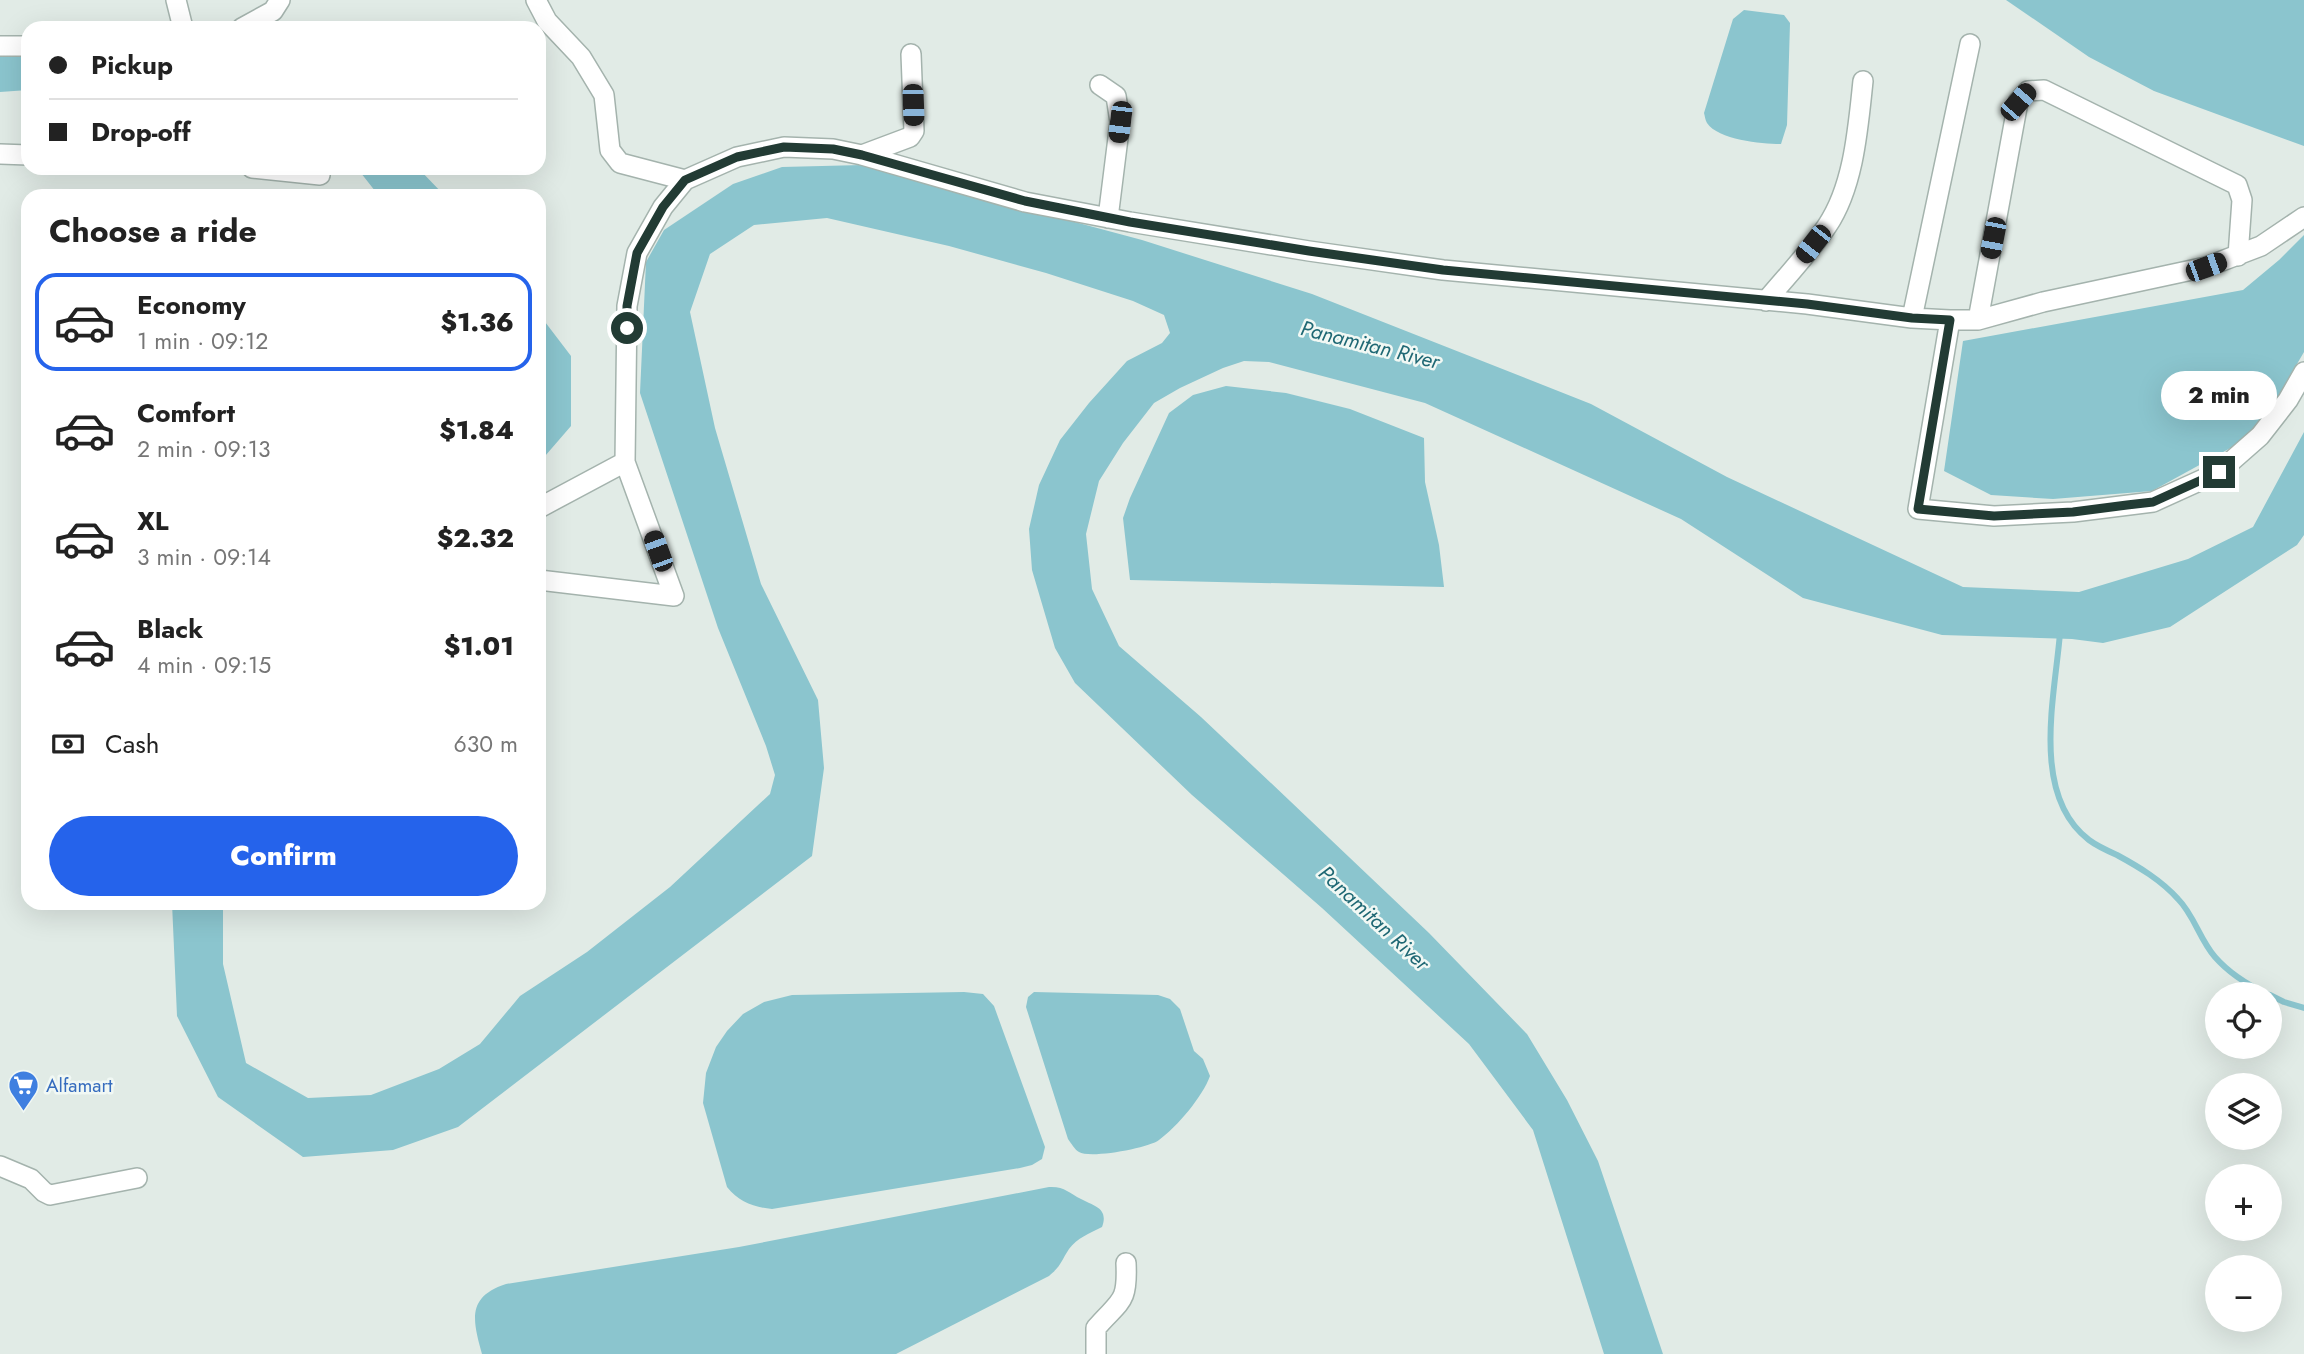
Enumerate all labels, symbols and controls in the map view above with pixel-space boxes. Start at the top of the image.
text: Pickup [91,46,173,84]
car [1997,79,2040,125]
car [902,84,925,126]
car [1108,100,1133,144]
text: Drop-off [91,113,191,151]
text: Choose a ride [49,208,257,254]
car [1979,215,2008,261]
car [1792,221,1835,267]
car [2183,250,2230,284]
text: Economy [137,286,246,324]
icon: car [53,291,116,354]
text: $1.36 [440,303,514,341]
route start [611,312,643,344]
water label: Panamitan River [1297,313,1443,377]
text: 1 min · 09:12 [137,324,268,358]
callout: 2 min [2161,370,2277,420]
text: 2 min [2188,378,2250,412]
text: Comfort [137,394,235,432]
icon: car [53,399,116,462]
text: $1.84 [439,411,514,449]
text: 2 min · 09:13 [137,432,271,466]
route end [2203,456,2235,488]
text: XL [137,502,169,540]
icon: car [53,507,116,570]
text: $2.32 [437,519,514,557]
car [641,528,676,574]
text: 3 min · 09:14 [137,540,271,574]
text: Black [137,610,203,648]
icon: car [53,615,116,678]
text: $1.01 [444,627,514,665]
text: 4 min · 09:15 [137,648,271,682]
icon: cash [49,725,87,763]
text: Cash [105,725,159,763]
text: 630 m [454,727,518,761]
button: Confirm [49,816,518,896]
water label: Panamitan River [1312,859,1437,978]
map controls [2205,982,2282,1332]
button: locate [2205,982,2282,1059]
supermarket icon: Alfamart [6,1068,40,1112]
place label: Alfamart [46,1072,113,1099]
button: layers [2205,1073,2282,1150]
button: + [2205,1164,2282,1241]
button: − [2205,1255,2282,1332]

